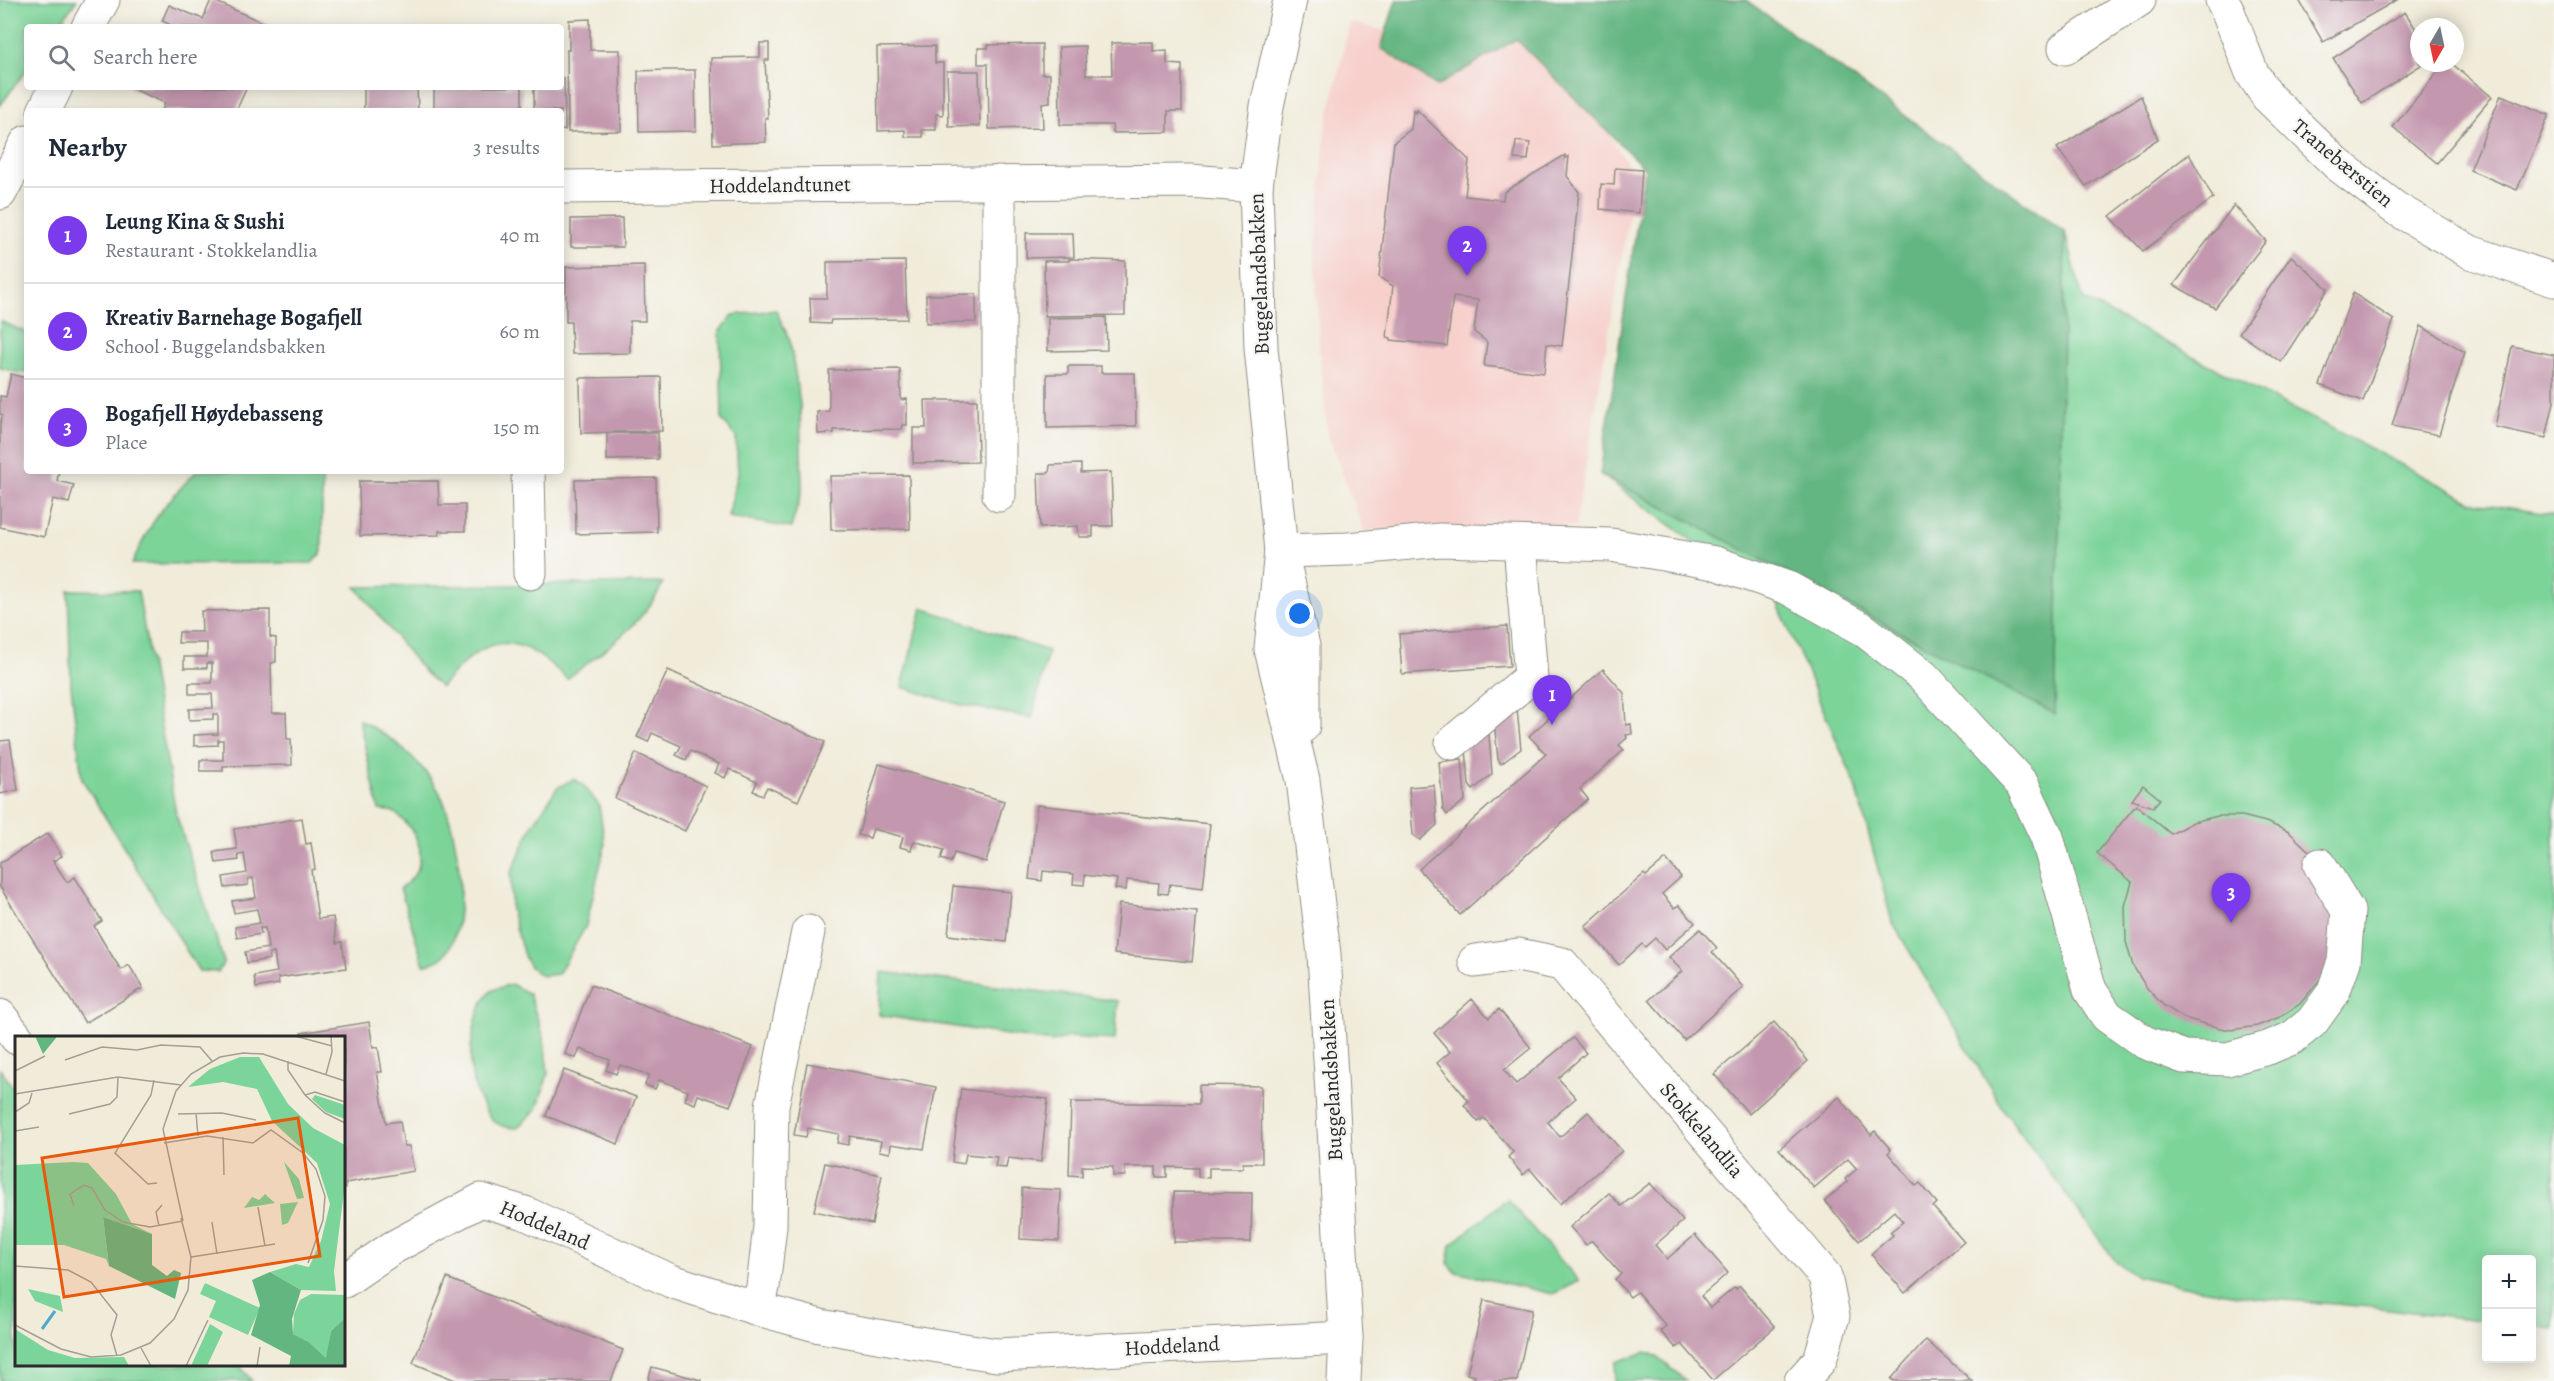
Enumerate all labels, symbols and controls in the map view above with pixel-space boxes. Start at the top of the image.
north arrow [2410,18,2464,72]
search box [24,24,564,90]
icon: search [45,41,78,74]
text: Search here [93,42,198,72]
street label: Tranebærstien [2287,112,2399,214]
text: Nearby [48,130,127,165]
text: 3 results [473,134,540,161]
street label: Hoddelandtunet [709,170,851,200]
street label: Buggelandsbakken [1242,192,1276,356]
text: Leung Kina & Sushi [105,207,285,237]
text: 1 [64,222,71,249]
text: 40 m [500,222,540,249]
pin: 2 [1448,226,1486,276]
text: Restaurant · Stokkelandlia [105,237,318,264]
text: Kreativ Barnehage Bogafjell [105,303,362,333]
text: 2 [63,318,72,345]
text: 60 m [500,318,540,345]
text: School · Buggelandsbakken [105,333,326,360]
text: Bogafjell Høydebasseng [105,399,323,429]
text: 3 [63,414,72,441]
text: 150 m [493,414,540,441]
text: Place [105,429,147,456]
your location [1285,599,1314,628]
pin: 1 [1532,676,1572,725]
pin: 3 [2212,874,2250,923]
street label: Buggelandsbakken [1313,998,1349,1162]
inset map [15,1036,345,1366]
street label: Stokkelandlia [1654,1076,1750,1184]
street label: Hoddeland [496,1193,595,1257]
map controls [2482,1255,2536,1363]
button: + [2482,1255,2536,1309]
button: − [2482,1309,2536,1363]
street label: Hoddeland [1124,1329,1221,1362]

